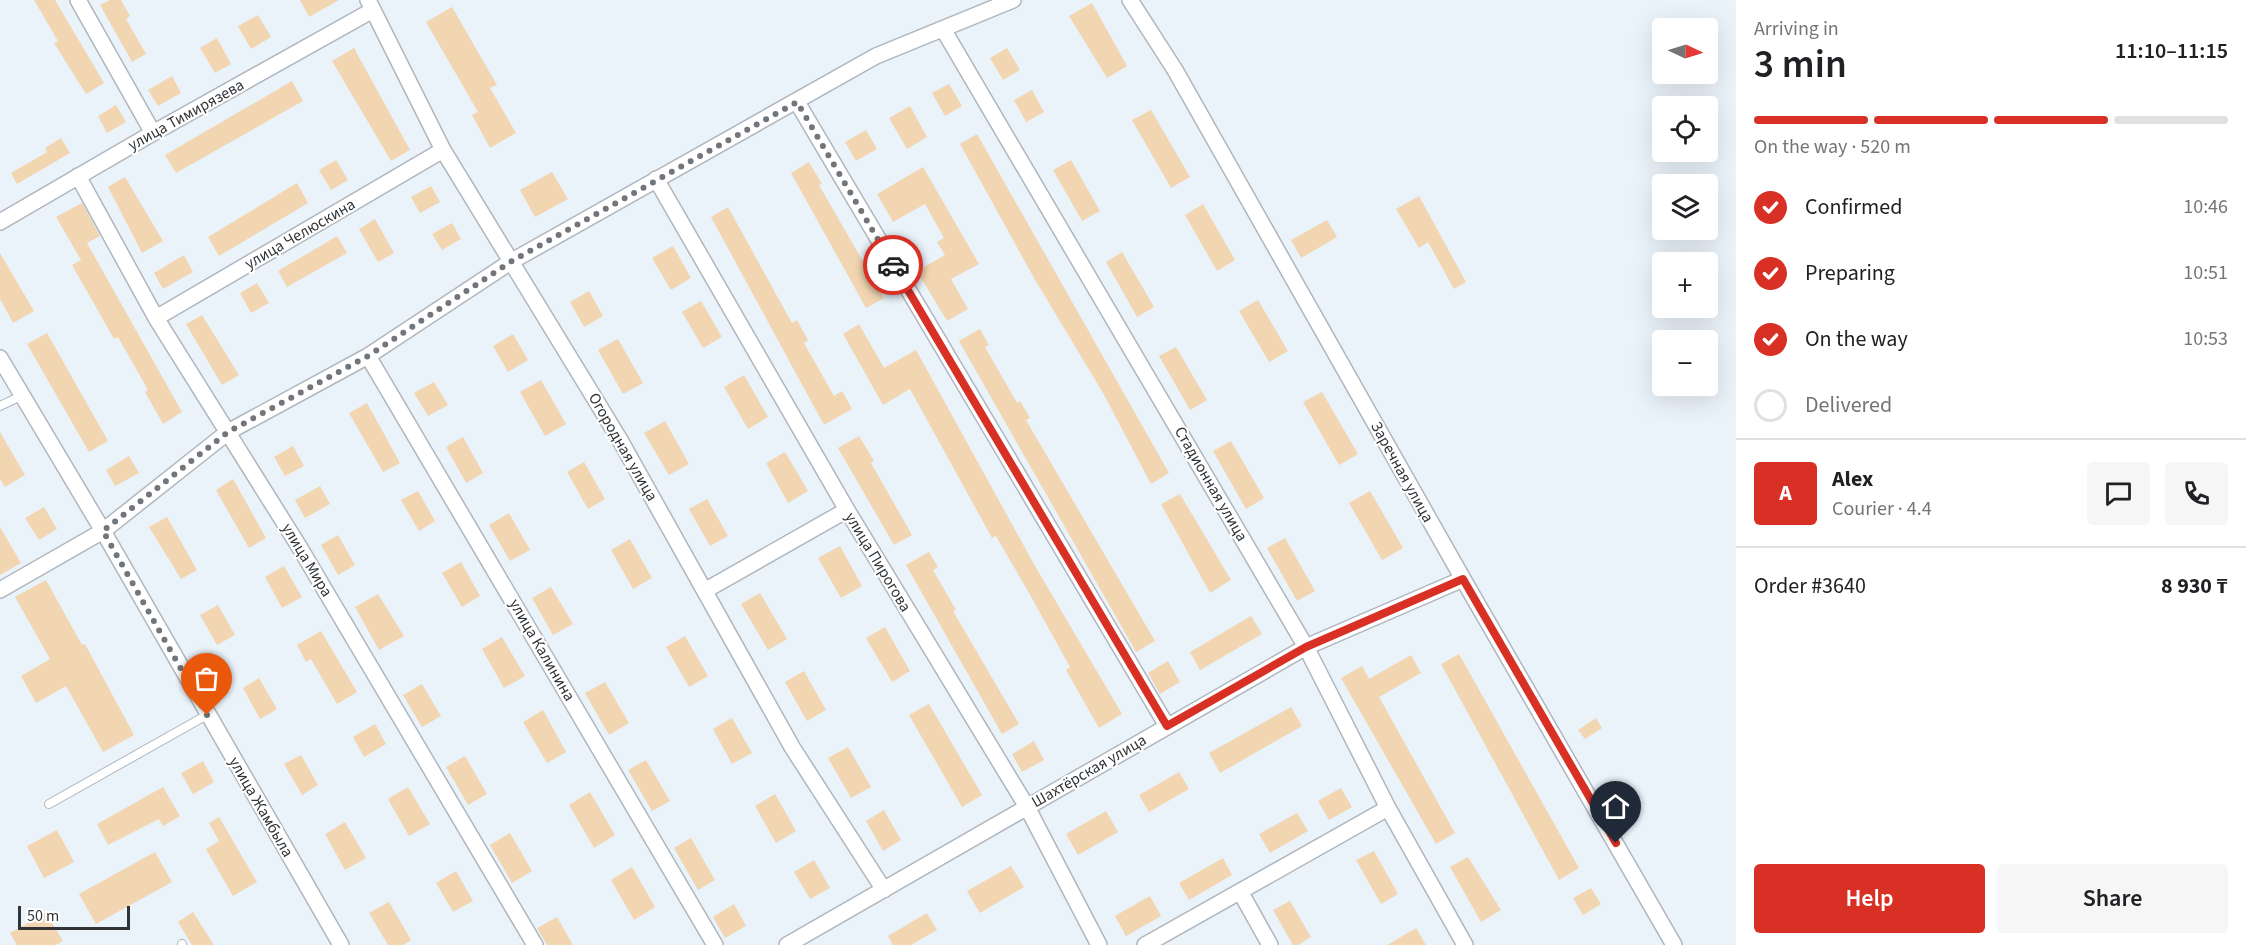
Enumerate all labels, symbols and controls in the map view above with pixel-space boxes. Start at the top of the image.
text: Arriving in [1754,15,1839,43]
north arrow [1652,18,1718,84]
map controls [1652,18,1718,396]
text: 11:10–11:15 [2115,35,2228,67]
text: 3 min [1754,37,1847,93]
street label: улица Тимирязева [124,74,248,156]
button: locate [1652,96,1718,162]
text: On the way · 520 m [1754,133,1911,161]
button: layers [1652,174,1718,240]
icon: check [1754,191,1787,224]
text: Confirmed [1805,191,1902,223]
street label: улица Челюскина [241,193,359,275]
text: 10:46 [2183,193,2228,221]
courier [863,235,923,295]
icon: car [877,249,910,282]
button: + [1652,252,1718,318]
icon: check [1754,257,1787,290]
text: Preparing [1805,257,1895,289]
text: 10:51 [2183,259,2228,287]
icon: check [1754,323,1787,356]
text: On the way [1805,323,1908,355]
text: 10:53 [2183,325,2228,353]
button: − [1652,330,1718,396]
street label: Огородная улица [583,389,663,505]
text: Delivered [1805,389,1892,421]
street label: Заречная улица [1365,418,1439,526]
street label: Стадионная улица [1169,422,1253,546]
button: chat [2087,462,2150,525]
button: phone [2165,462,2228,525]
text: Alex [1832,463,1873,495]
text: A [1779,477,1792,509]
text: Courier · 4.4 [1832,495,1932,523]
street label: улица Пирогова [840,508,916,616]
street label: улица Мира [276,519,338,601]
text: Order #3640 [1754,570,1866,602]
text: 8 930 ₸ [2161,570,2228,602]
street label: улица Калинина [504,595,580,705]
pin [181,653,232,715]
icon: bag [190,662,223,695]
street label: Шахтёрская улица [1028,729,1150,813]
street label: улица Жамбыла [223,753,299,861]
pin [1590,781,1641,843]
icon: home [1599,790,1632,823]
button: Help [1754,864,1985,933]
button: Share [1997,864,2228,933]
scale bar [18,903,130,930]
text: 50 m [27,905,59,927]

